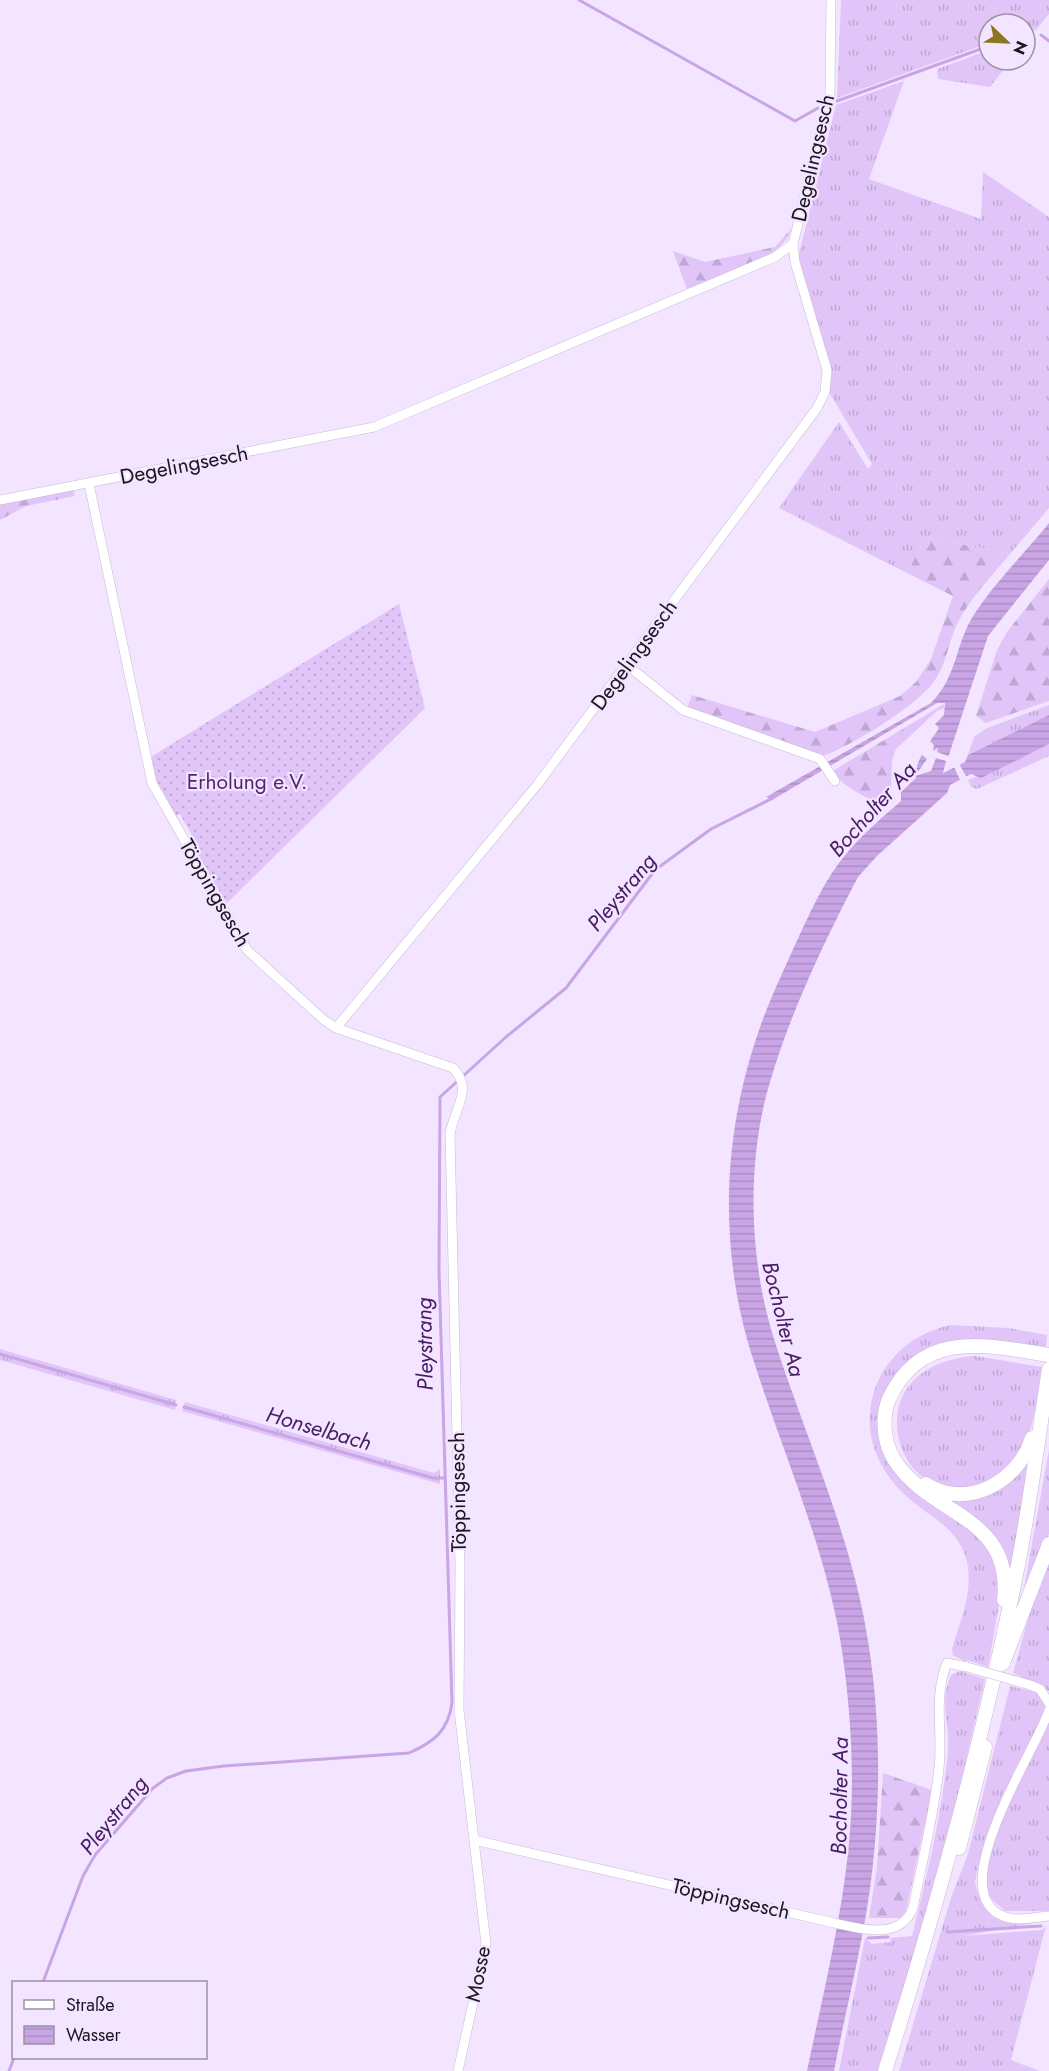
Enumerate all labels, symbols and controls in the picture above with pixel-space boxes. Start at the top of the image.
north arrow [977,12,1037,72]
text: N [1007,37,1033,58]
street label: Degelingsesch [784,91,842,225]
street label: Degelingsesch [117,438,251,492]
street label: Degelingsesch [584,594,684,716]
water label: Bocholter Aa [821,754,923,864]
park label: Erholung e.V. [187,767,307,797]
street label: Töppingsesch [172,833,258,953]
water label: Pleystrang [579,846,663,938]
water label: Bocholter Aa [754,1258,814,1380]
water label: Pleystrang [407,1297,441,1391]
water label: Honselbach [263,1398,375,1458]
street label: Töppingsesch [442,1432,474,1552]
water label: Bocholter Aa [822,1737,856,1855]
water label: Pleystrang [71,1769,155,1861]
street label: Töppingsesch [669,1871,793,1927]
street label: Mosse [458,1943,498,2004]
legend [12,1981,207,2059]
text: Straße [66,1992,114,2018]
text: Wasser [66,2022,121,2048]

